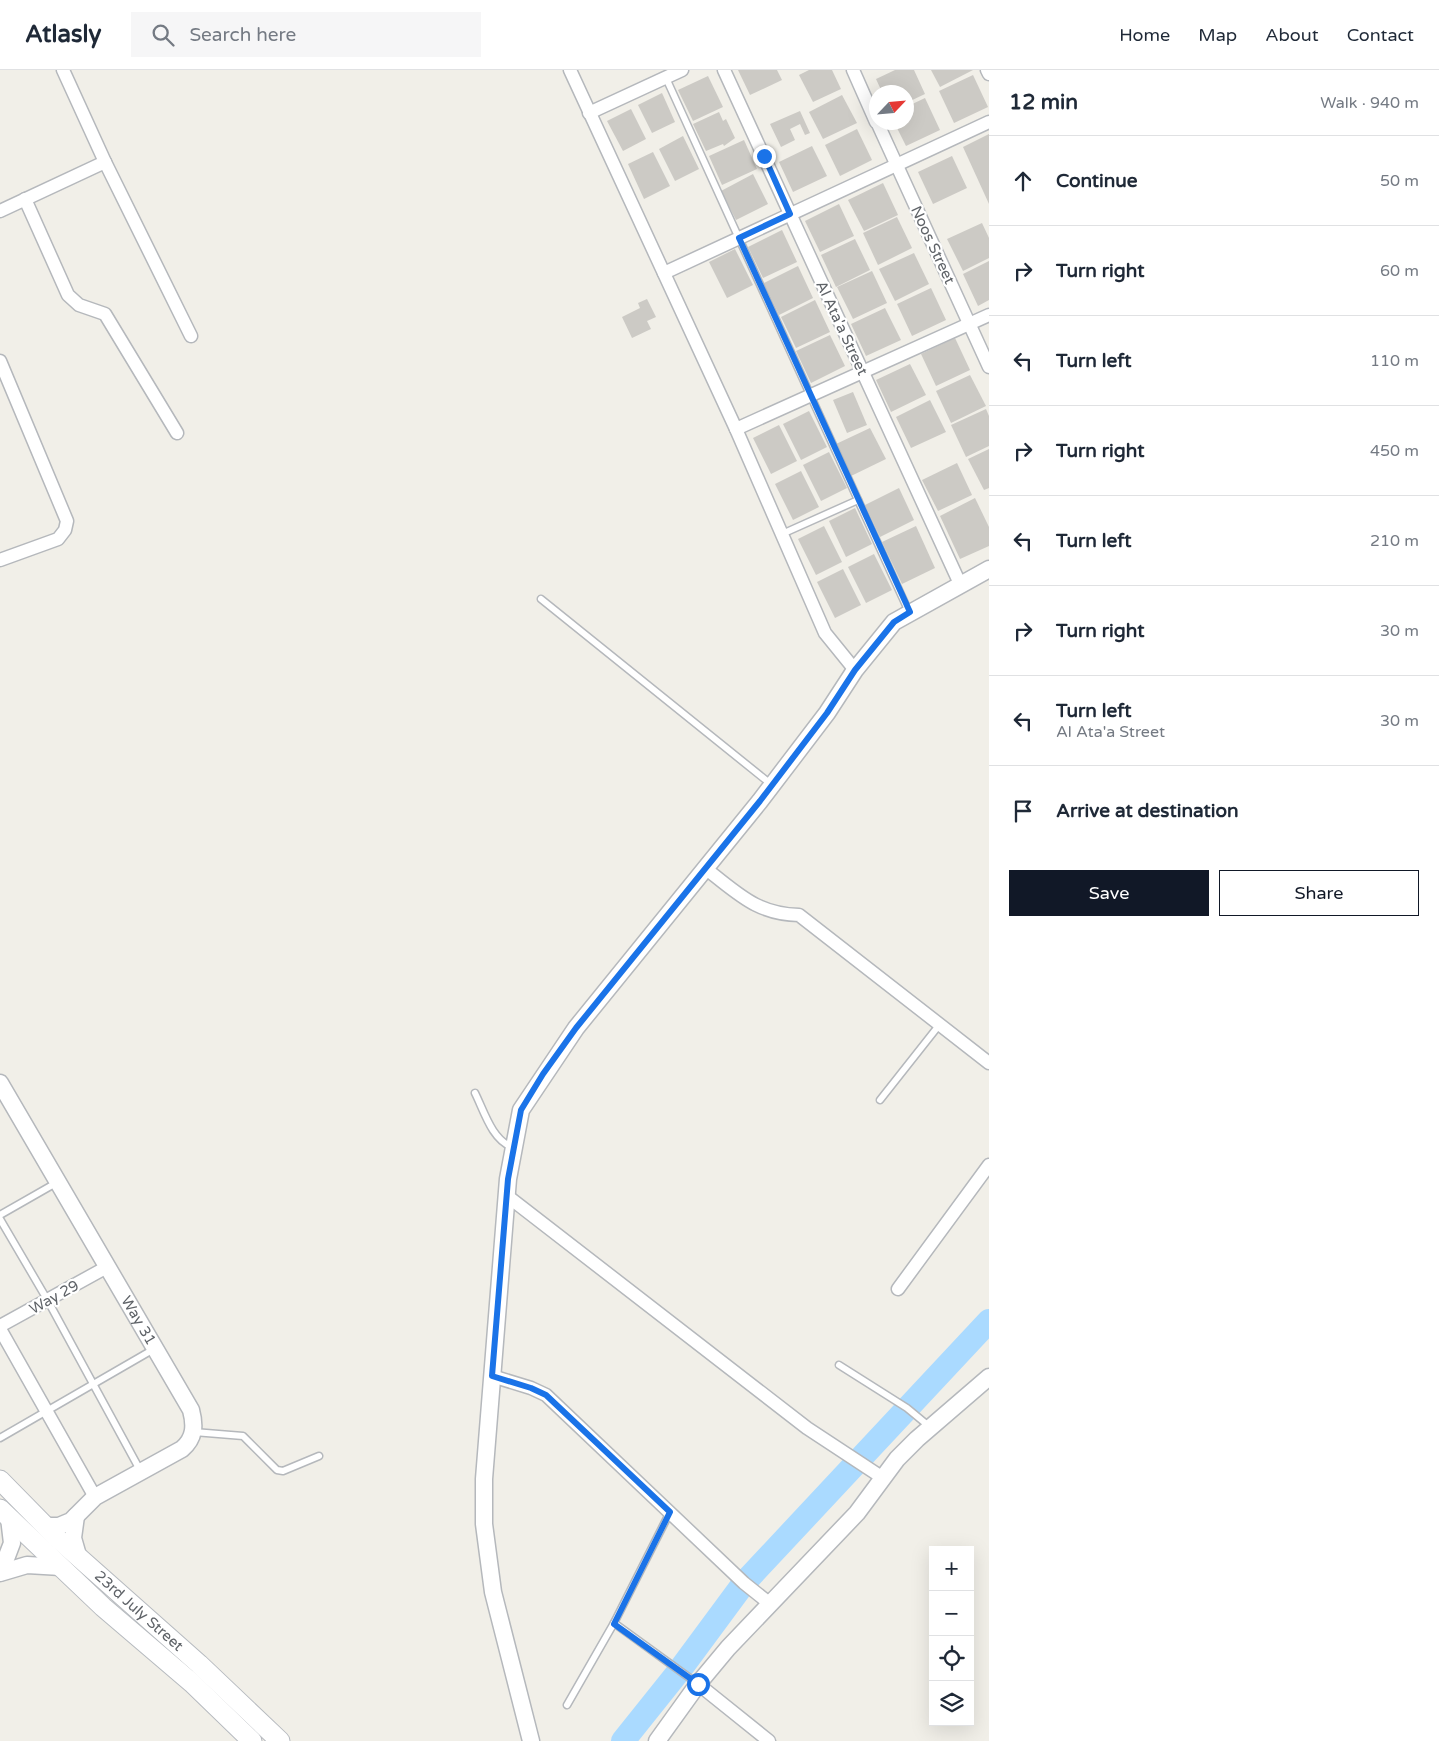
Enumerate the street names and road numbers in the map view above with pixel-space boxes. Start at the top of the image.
street label: Noos Street [907,203,959,287]
street label: Al Ata'a Street [812,278,872,378]
street label: Way 29 [26,1276,82,1318]
street label: Way 31 [117,1293,160,1348]
street label: 23rd July Street [91,1567,187,1655]

